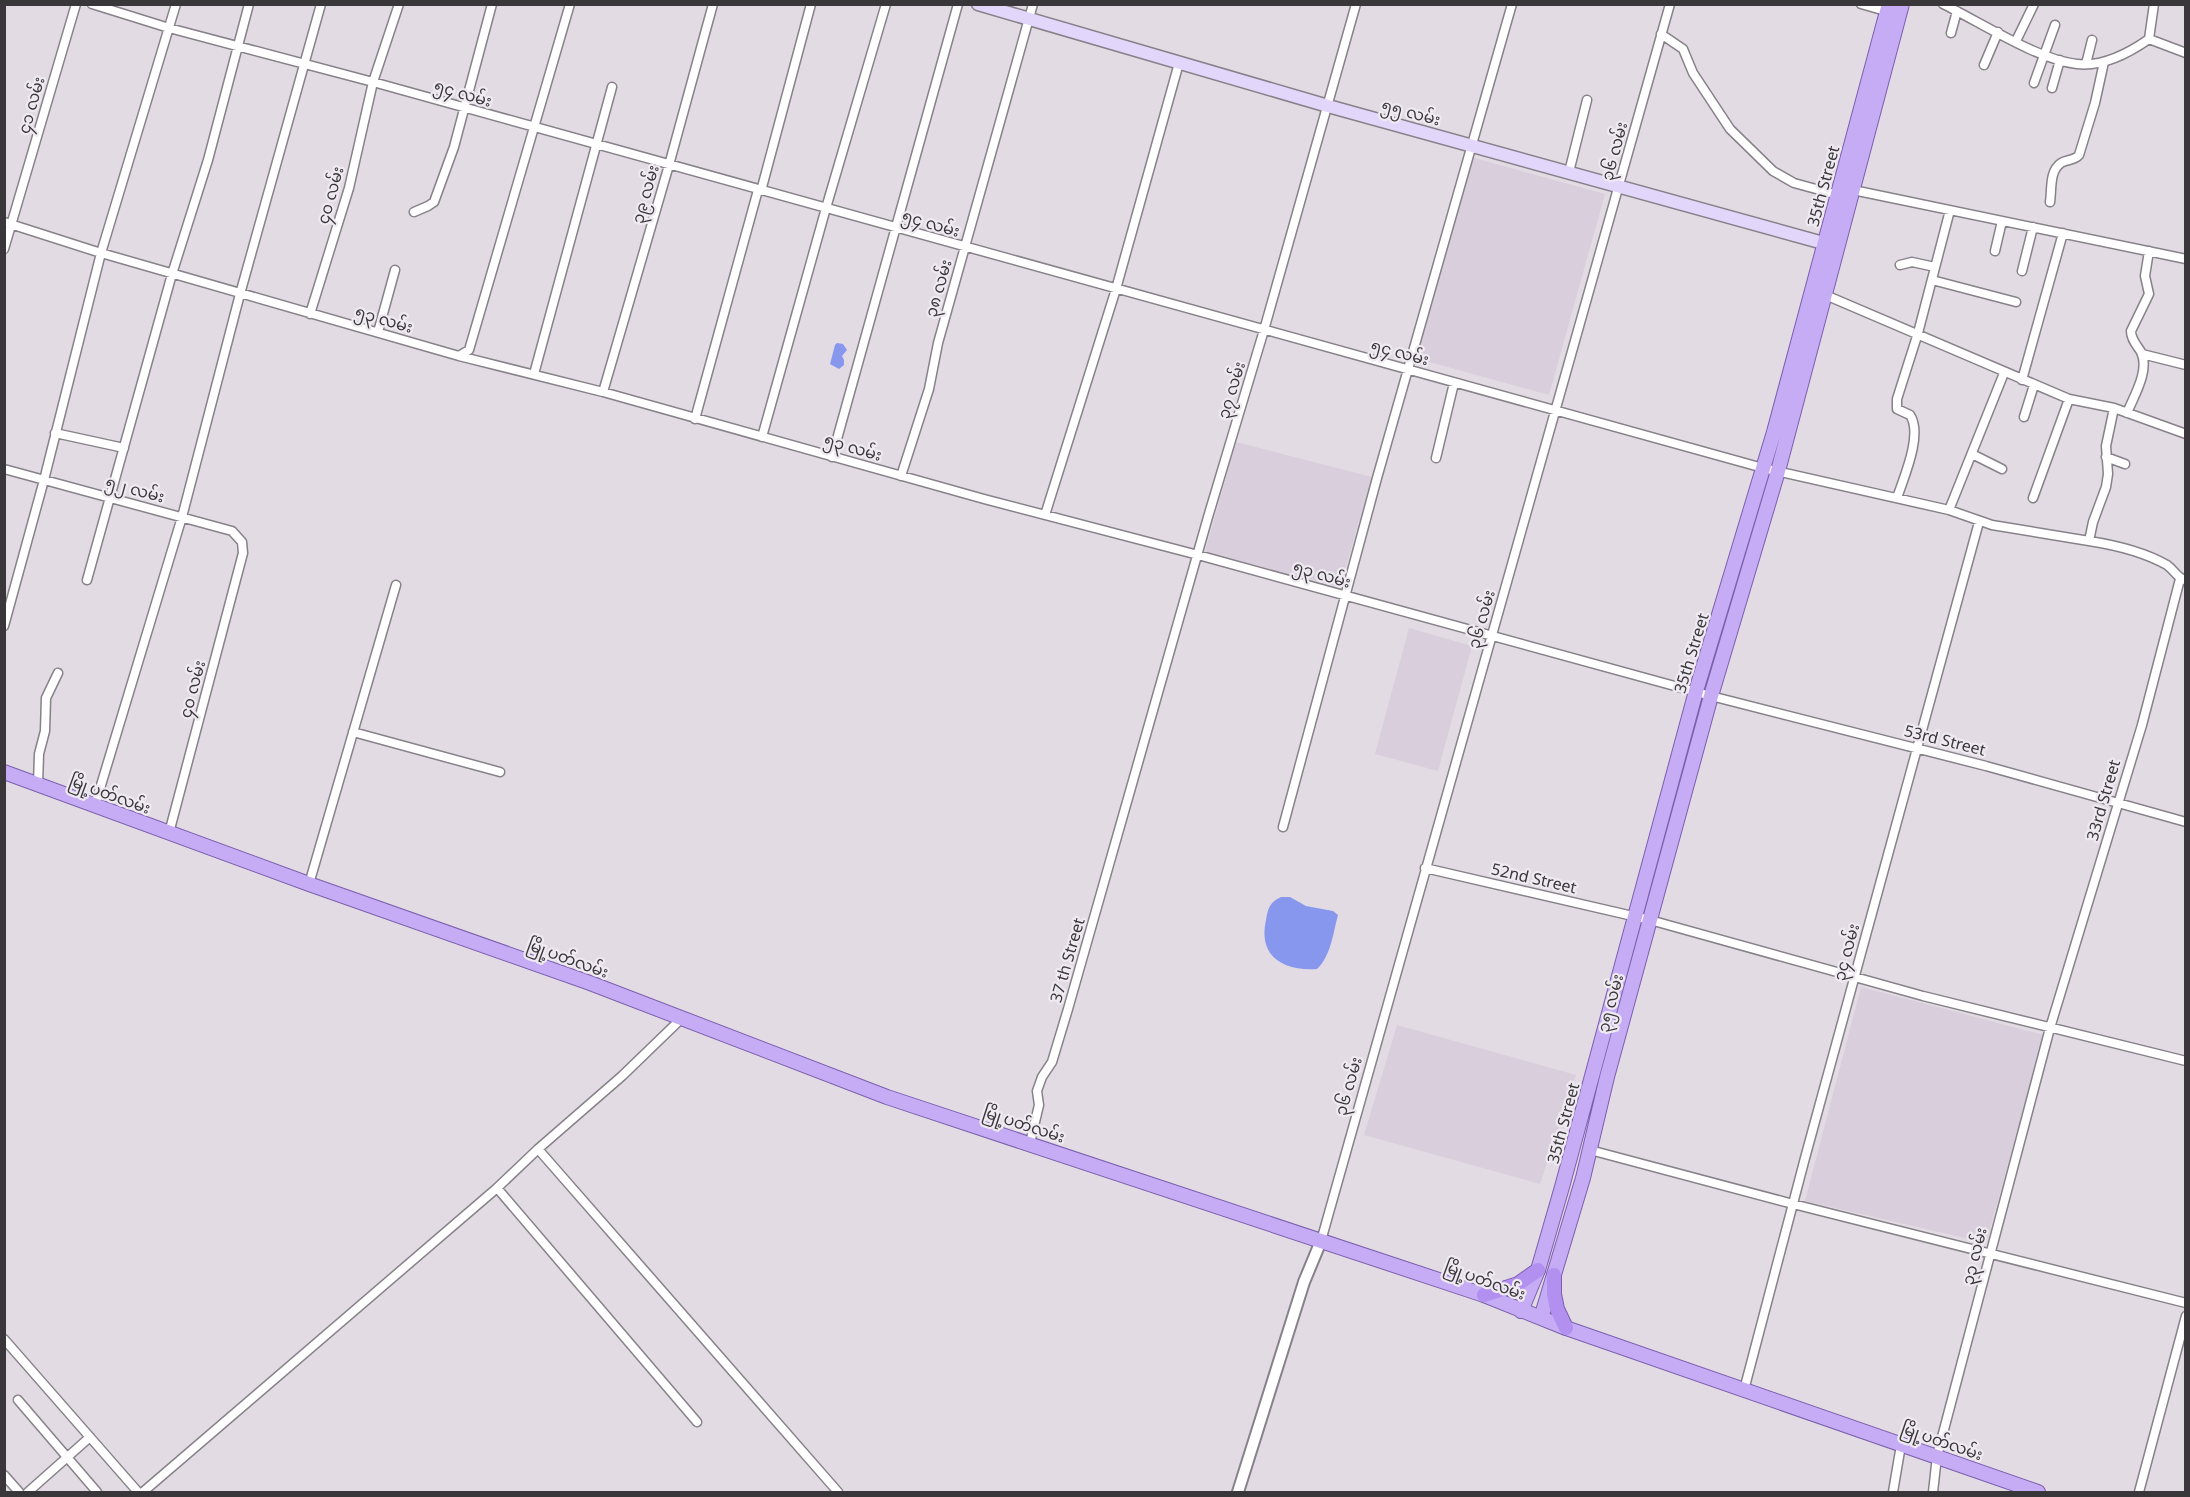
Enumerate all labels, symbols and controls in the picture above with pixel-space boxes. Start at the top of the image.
street label: ၅၄ လမ်း [429,70,496,120]
street label: ၄၁ လမ်း [9,73,58,139]
street label: ၅၅ လမ်း [1377,90,1444,139]
street label: ၃၆ လမ်း [1592,118,1641,185]
street label: 35th Street [1798,142,1853,231]
street label: ၃၉ လမ်း [622,161,672,228]
street label: ၄၀ လမ်း [307,163,357,229]
street label: ၅၄ လမ်း [897,200,964,250]
street label: ၃၈ လမ်း [915,256,965,322]
street label: ၅၃ လမ်း [350,296,417,346]
street label: ၅၄ လမ်း [1366,330,1432,379]
street label: ၃၇ လမ်း [1208,358,1259,424]
street label: ၅၃ လမ်း [819,424,886,474]
street label: ၅၂ လမ်း [101,467,168,516]
street label: ၅၃ လမ်း [1288,551,1355,601]
street label: ၃၆ လမ်း [1458,586,1508,653]
street label: 35th Street [1665,609,1722,698]
street label: ၄၀ လမ်း [170,657,219,723]
street label: 53rd Street [1900,715,1989,770]
street label: 33rd Street [2077,756,2134,846]
street label: မြို့ပတ်လမ်း [63,765,155,827]
street label: 52nd Street [1487,854,1580,907]
street label: 37 th Street [1041,914,1098,1007]
street label: ၃၄ လမ်း [1824,920,1873,985]
street label: မြို့ပတ်လမ်း [521,929,613,991]
street label: ၃၅ လမ်း [1588,971,1637,1037]
street label: ၃၆ လမ်း [1325,1053,1375,1120]
street label: 35th Street [1538,1079,1593,1168]
street label: မြို့ပတ်လမ်း [977,1097,1069,1156]
street label: ၃၃ လမ်း [1952,1224,2000,1289]
street label: မြို့ပတ်လမ်း [1438,1251,1530,1313]
street label: မြို့ပတ်လမ်း [1895,1413,1987,1474]

